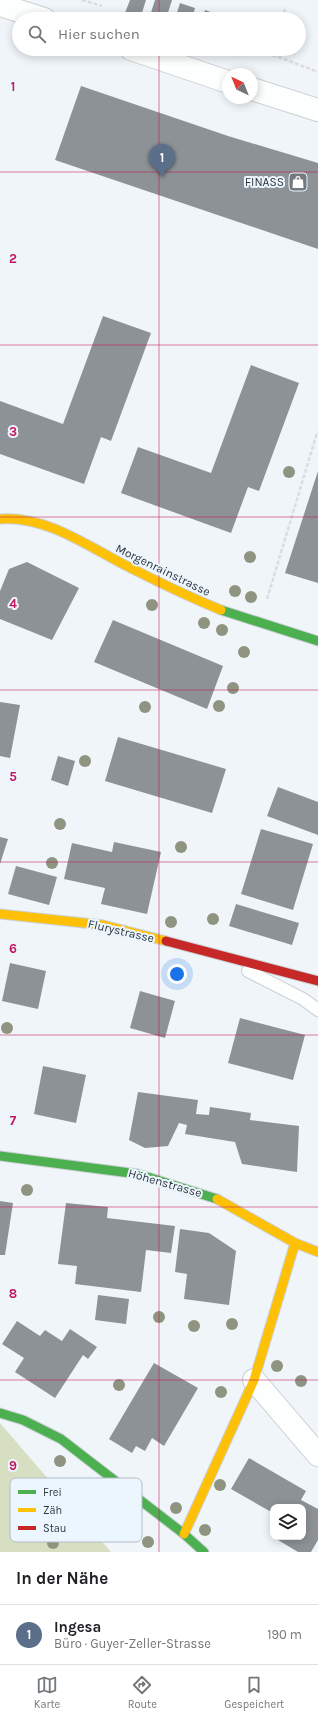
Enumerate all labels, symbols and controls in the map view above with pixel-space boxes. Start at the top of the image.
search box [12,12,306,56]
icon: search [26,23,48,45]
text: Hier suchen [58,25,140,43]
north arrow [222,68,258,104]
text: 1 [11,79,15,94]
pin: 1 [149,144,175,177]
shop icon: FINASS [287,171,309,193]
place label: FINASS [245,175,284,189]
text: 2 [9,251,17,266]
text: 3 [9,424,17,439]
street label: Morgenrainstrasse [113,541,213,599]
text: 4 [9,596,17,611]
text: 5 [9,769,17,784]
street label: Flurystrasse [87,917,155,945]
text: 6 [9,941,17,956]
your location [167,964,187,984]
text: 7 [10,1113,17,1128]
street label: Höhenstrasse [127,1166,203,1200]
text: 8 [9,1286,17,1301]
text: 9 [9,1458,17,1473]
legend [10,1478,142,1542]
text: Frei [43,1486,62,1499]
text: Zäh [43,1504,62,1517]
map controls [270,1504,306,1540]
button: layers [270,1504,306,1540]
text: Stau [43,1522,67,1535]
text: In der Nähe [16,1568,108,1588]
text: Ingesa [54,1618,101,1636]
text: 1 [27,1627,31,1642]
text: 190 m [267,1627,302,1642]
text: Büro · Guyer-Zeller-Strasse [54,1636,211,1651]
tab: Karte [34,1674,60,1711]
tab: Route [128,1674,157,1711]
tab: Gespeichert [224,1674,284,1711]

